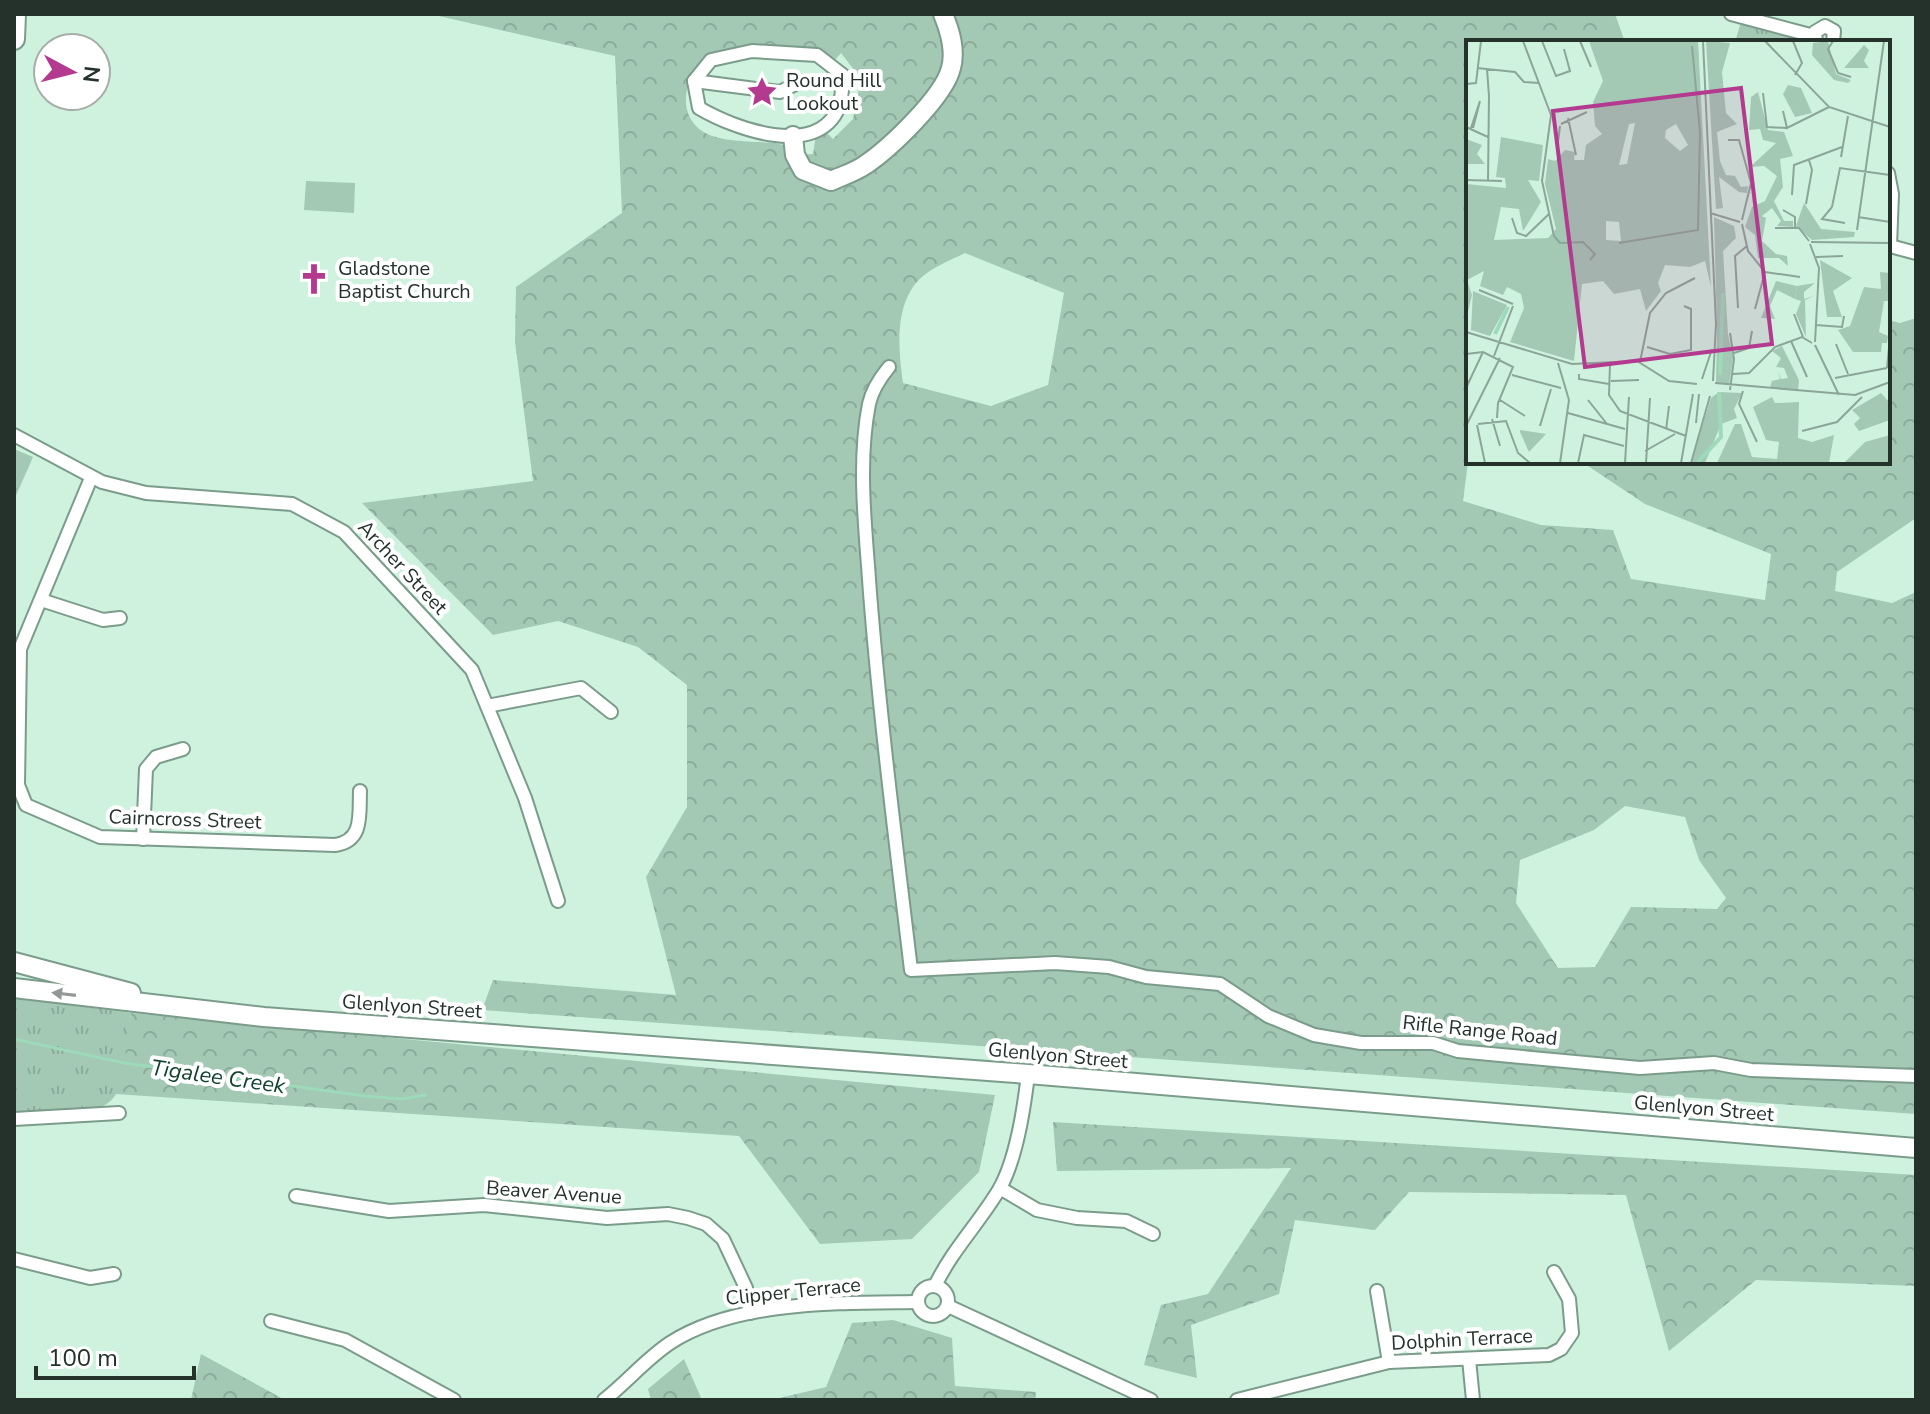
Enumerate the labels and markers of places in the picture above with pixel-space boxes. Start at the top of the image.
place label: Round Hill Lookout [786,67,881,117]
place icon: Round Hill Lookout [745,75,779,109]
place label: Gladstone Baptist Church [338,255,471,305]
church icon: Gladstone Baptist Church [297,262,331,296]

